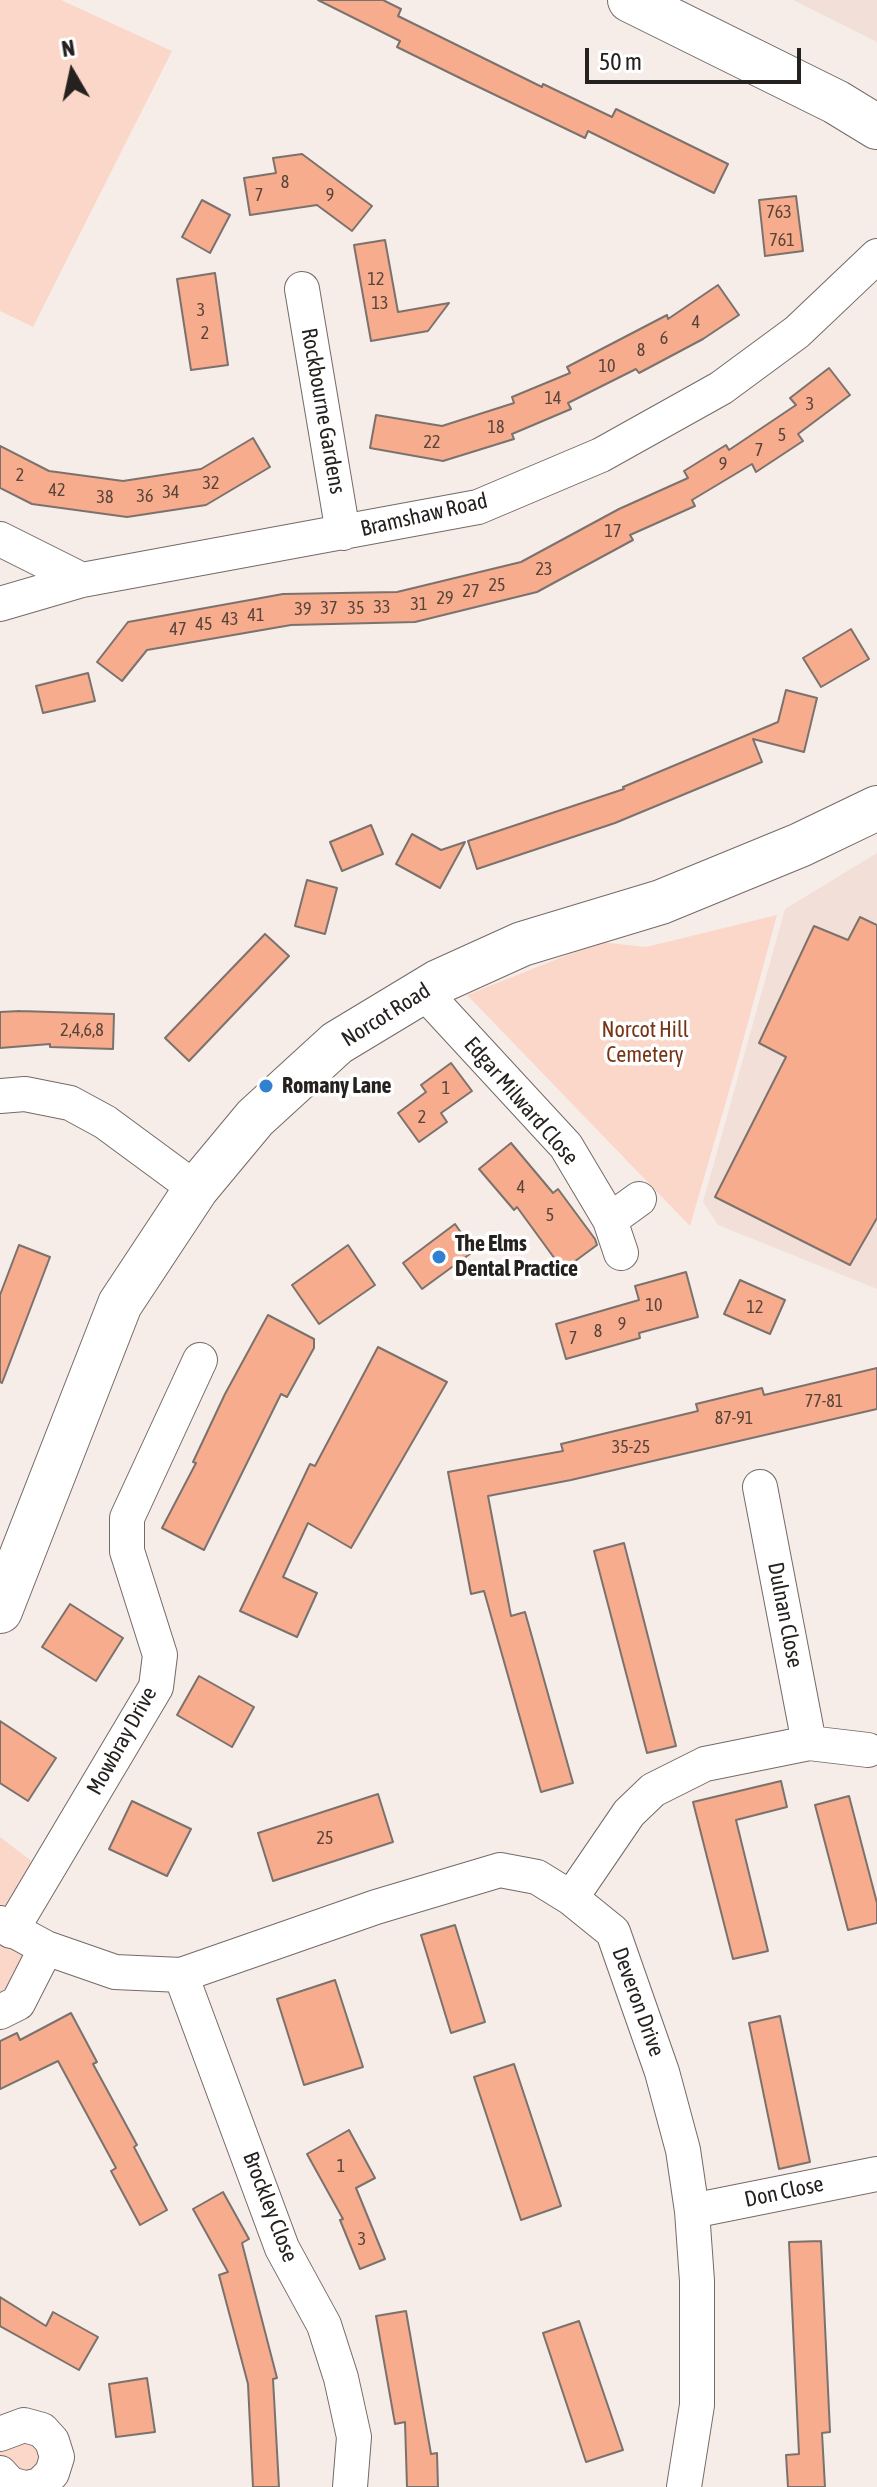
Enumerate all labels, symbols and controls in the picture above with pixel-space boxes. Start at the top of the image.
north arrow [32,32,112,112]
scale bar [589,32,805,82]
text: N [60,34,77,62]
text: 50 m [599,48,642,75]
house number: 8 [281,171,289,193]
house number: 7 [255,184,263,206]
house number: 9 [326,184,334,206]
house number: 763 [766,201,792,223]
house number: 761 [769,229,795,251]
house number: 12 [368,268,384,290]
house number: 13 [372,292,388,314]
house number: 3 [197,299,205,321]
house number: 4 [692,311,700,333]
house number: 2 [201,322,209,344]
street label: Rockbourne Gardens [295,326,351,496]
house number: 6 [660,327,668,349]
house number: 8 [637,339,645,361]
house number: 10 [599,355,615,377]
house number: 14 [545,387,561,409]
house number: 3 [806,393,814,415]
house number: 18 [488,416,504,438]
house number: 5 [778,424,786,446]
house number: 22 [424,431,440,453]
house number: 7 [755,439,763,461]
house number: 9 [719,453,727,475]
house number: 2 [16,464,24,486]
house number: 32 [203,472,219,494]
house number: 42 [49,479,65,501]
house number: 34 [163,481,179,503]
house number: 36 [137,485,153,507]
house number: 38 [97,486,113,508]
street label: Bramshaw Road [358,488,490,542]
house number: 17 [605,520,621,542]
house number: 23 [536,558,552,580]
house number: 25 [489,574,505,596]
house number: 27 [463,580,479,602]
house number: 29 [437,587,453,609]
house number: 31 [411,593,427,615]
house number: 33 [374,596,390,618]
house number: 37 [321,597,337,619]
house number: 35 [348,597,364,619]
house number: 39 [295,598,311,620]
house number: 41 [248,604,264,626]
house number: 43 [222,608,238,630]
house number: 45 [196,613,212,635]
house number: 47 [170,618,186,640]
street label: Norcot Road [337,977,435,1053]
park label: Norcot Hill Cemetery [601,1017,689,1068]
house number: 2,4,6,8 [60,1019,104,1041]
street label: Edgar Milward Close [458,1032,584,1170]
place label: Romany Lane [282,1073,392,1099]
marker: Romany Lane [257,1077,275,1095]
house number: 1 [442,1077,450,1099]
house number: 2 [418,1106,426,1128]
house number: 4 [517,1176,525,1198]
house number: 5 [546,1204,554,1226]
place label: The Elms Dental Practice [455,1231,578,1282]
marker: The Elms Dental Practice [430,1248,448,1266]
house number: 10 [646,1294,662,1316]
house number: 12 [747,1296,763,1318]
house number: 9 [618,1313,626,1335]
house number: 8 [594,1320,602,1342]
house number: 7 [569,1327,577,1349]
house number: 77-81 [805,1390,843,1412]
house number: 87-91 [715,1407,753,1429]
house number: 35-25 [612,1436,650,1458]
street label: Dulnan Close [762,1560,808,1670]
street label: Mowbray Drive [81,1682,163,1800]
house number: 25 [317,1827,333,1849]
street label: Deveron Drive [606,1944,670,2060]
street label: Brockley Close [237,2148,303,2266]
house number: 1 [337,2155,345,2177]
street label: Don Close [742,2171,826,2213]
house number: 3 [358,2228,366,2250]

